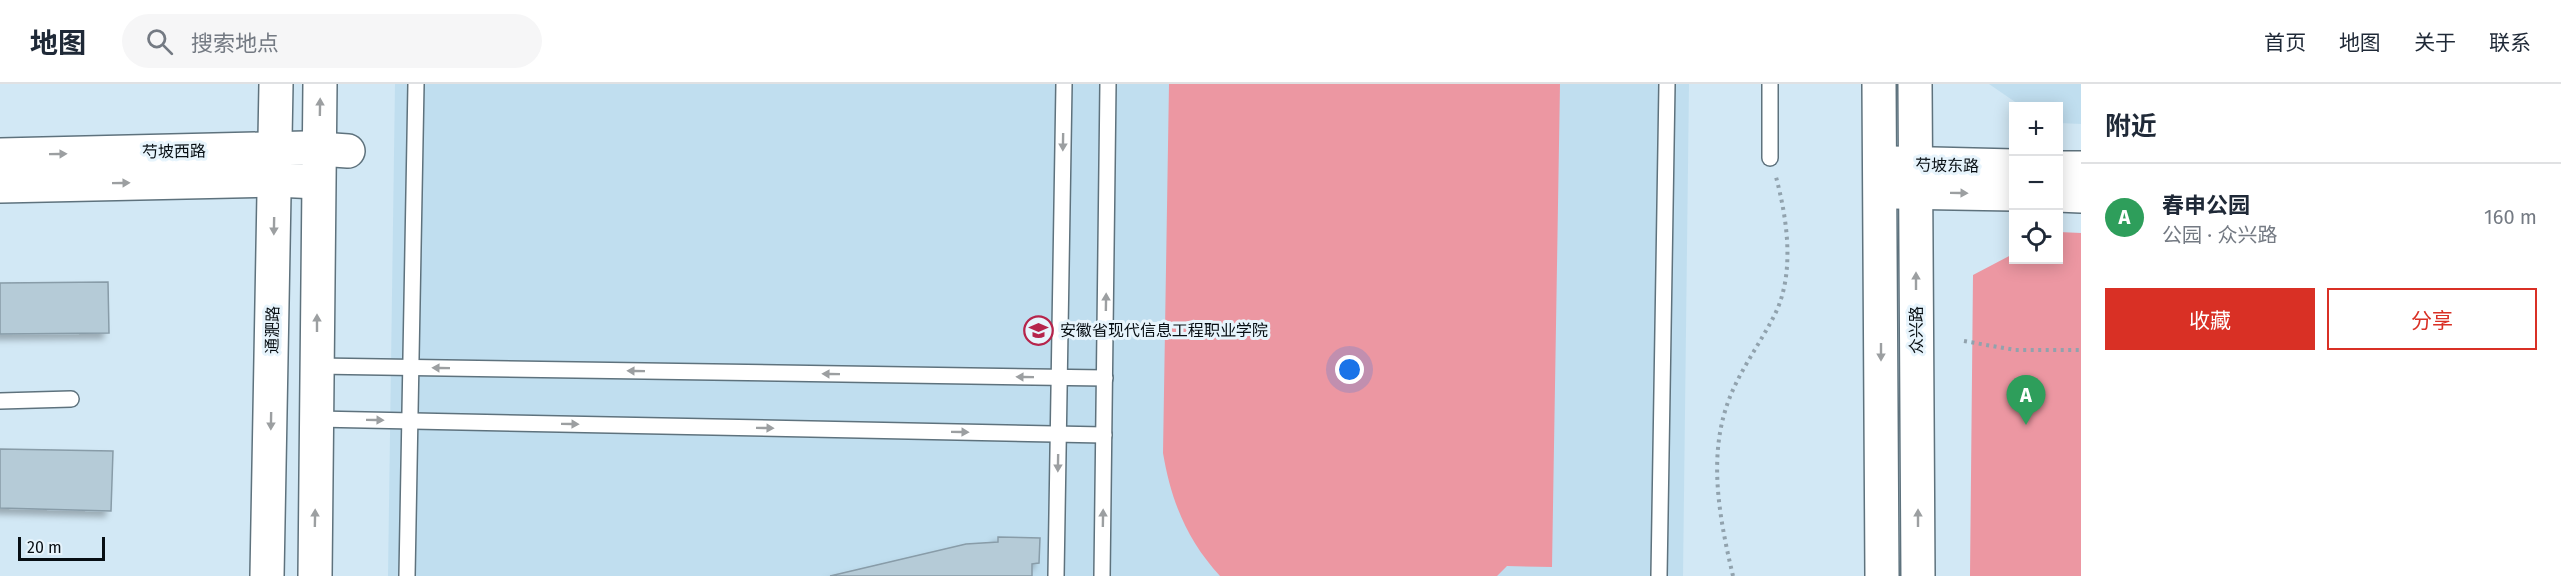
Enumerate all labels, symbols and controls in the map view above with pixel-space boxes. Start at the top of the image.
search box [122,14,542,68]
icon: search [143,25,176,58]
text: 地图 [30,27,86,60]
text: 搜索地点 [191,30,279,57]
text: 首页 [2264,30,2306,56]
text: 地图 [2339,30,2381,56]
text: 关于 [2414,30,2456,56]
text: 联系 [2489,30,2531,56]
one-way arrow [315,97,324,116]
map controls [2009,102,2063,264]
button: + [2009,102,2063,156]
text: 附近 [2105,111,2157,142]
one-way arrow [1059,133,1068,152]
street label: 芍坡西路 [142,141,206,162]
one-way arrow [49,149,68,159]
street label: 芍坡东路 [1915,155,1979,176]
button: − [2009,156,2063,210]
one-way arrow [112,178,131,188]
one-way arrow [1950,188,1969,198]
text: 春申公园 [2162,192,2250,219]
text: A [2119,205,2130,229]
text: 160 m [2484,205,2537,229]
button: locate [2009,210,2063,264]
one-way arrow [270,217,279,236]
text: 公园 · 众兴路 [2162,223,2277,247]
one-way arrow [1911,271,1921,290]
button: 收藏 [2105,288,2315,350]
button: 分享 [2327,288,2537,350]
one-way arrow [1101,292,1111,311]
street label: 通淝路 [263,306,282,354]
street label: 众兴路 [1907,306,1926,354]
one-way arrow [312,313,322,332]
school or university icon: 安徽省现代信息工程职业学院 [1023,314,1055,346]
place label: 安徽省现代信息工程职业学院 [1060,321,1268,340]
one-way arrow [1876,343,1886,362]
your location [1335,355,1364,384]
one-way arrow [431,363,450,372]
one-way arrow [626,366,645,375]
one-way arrow [821,369,840,379]
one-way arrow [1016,372,1035,382]
pin: A [2006,376,2046,425]
one-way arrow [266,412,275,431]
one-way arrow [366,415,385,425]
one-way arrow [560,419,579,429]
one-way arrow [755,423,774,433]
one-way arrow [950,427,969,436]
one-way arrow [1053,454,1063,473]
one-way arrow [310,508,320,527]
one-way arrow [1098,508,1108,527]
one-way arrow [1913,508,1922,527]
scale bar [18,534,105,562]
text: 20 m [27,538,62,557]

